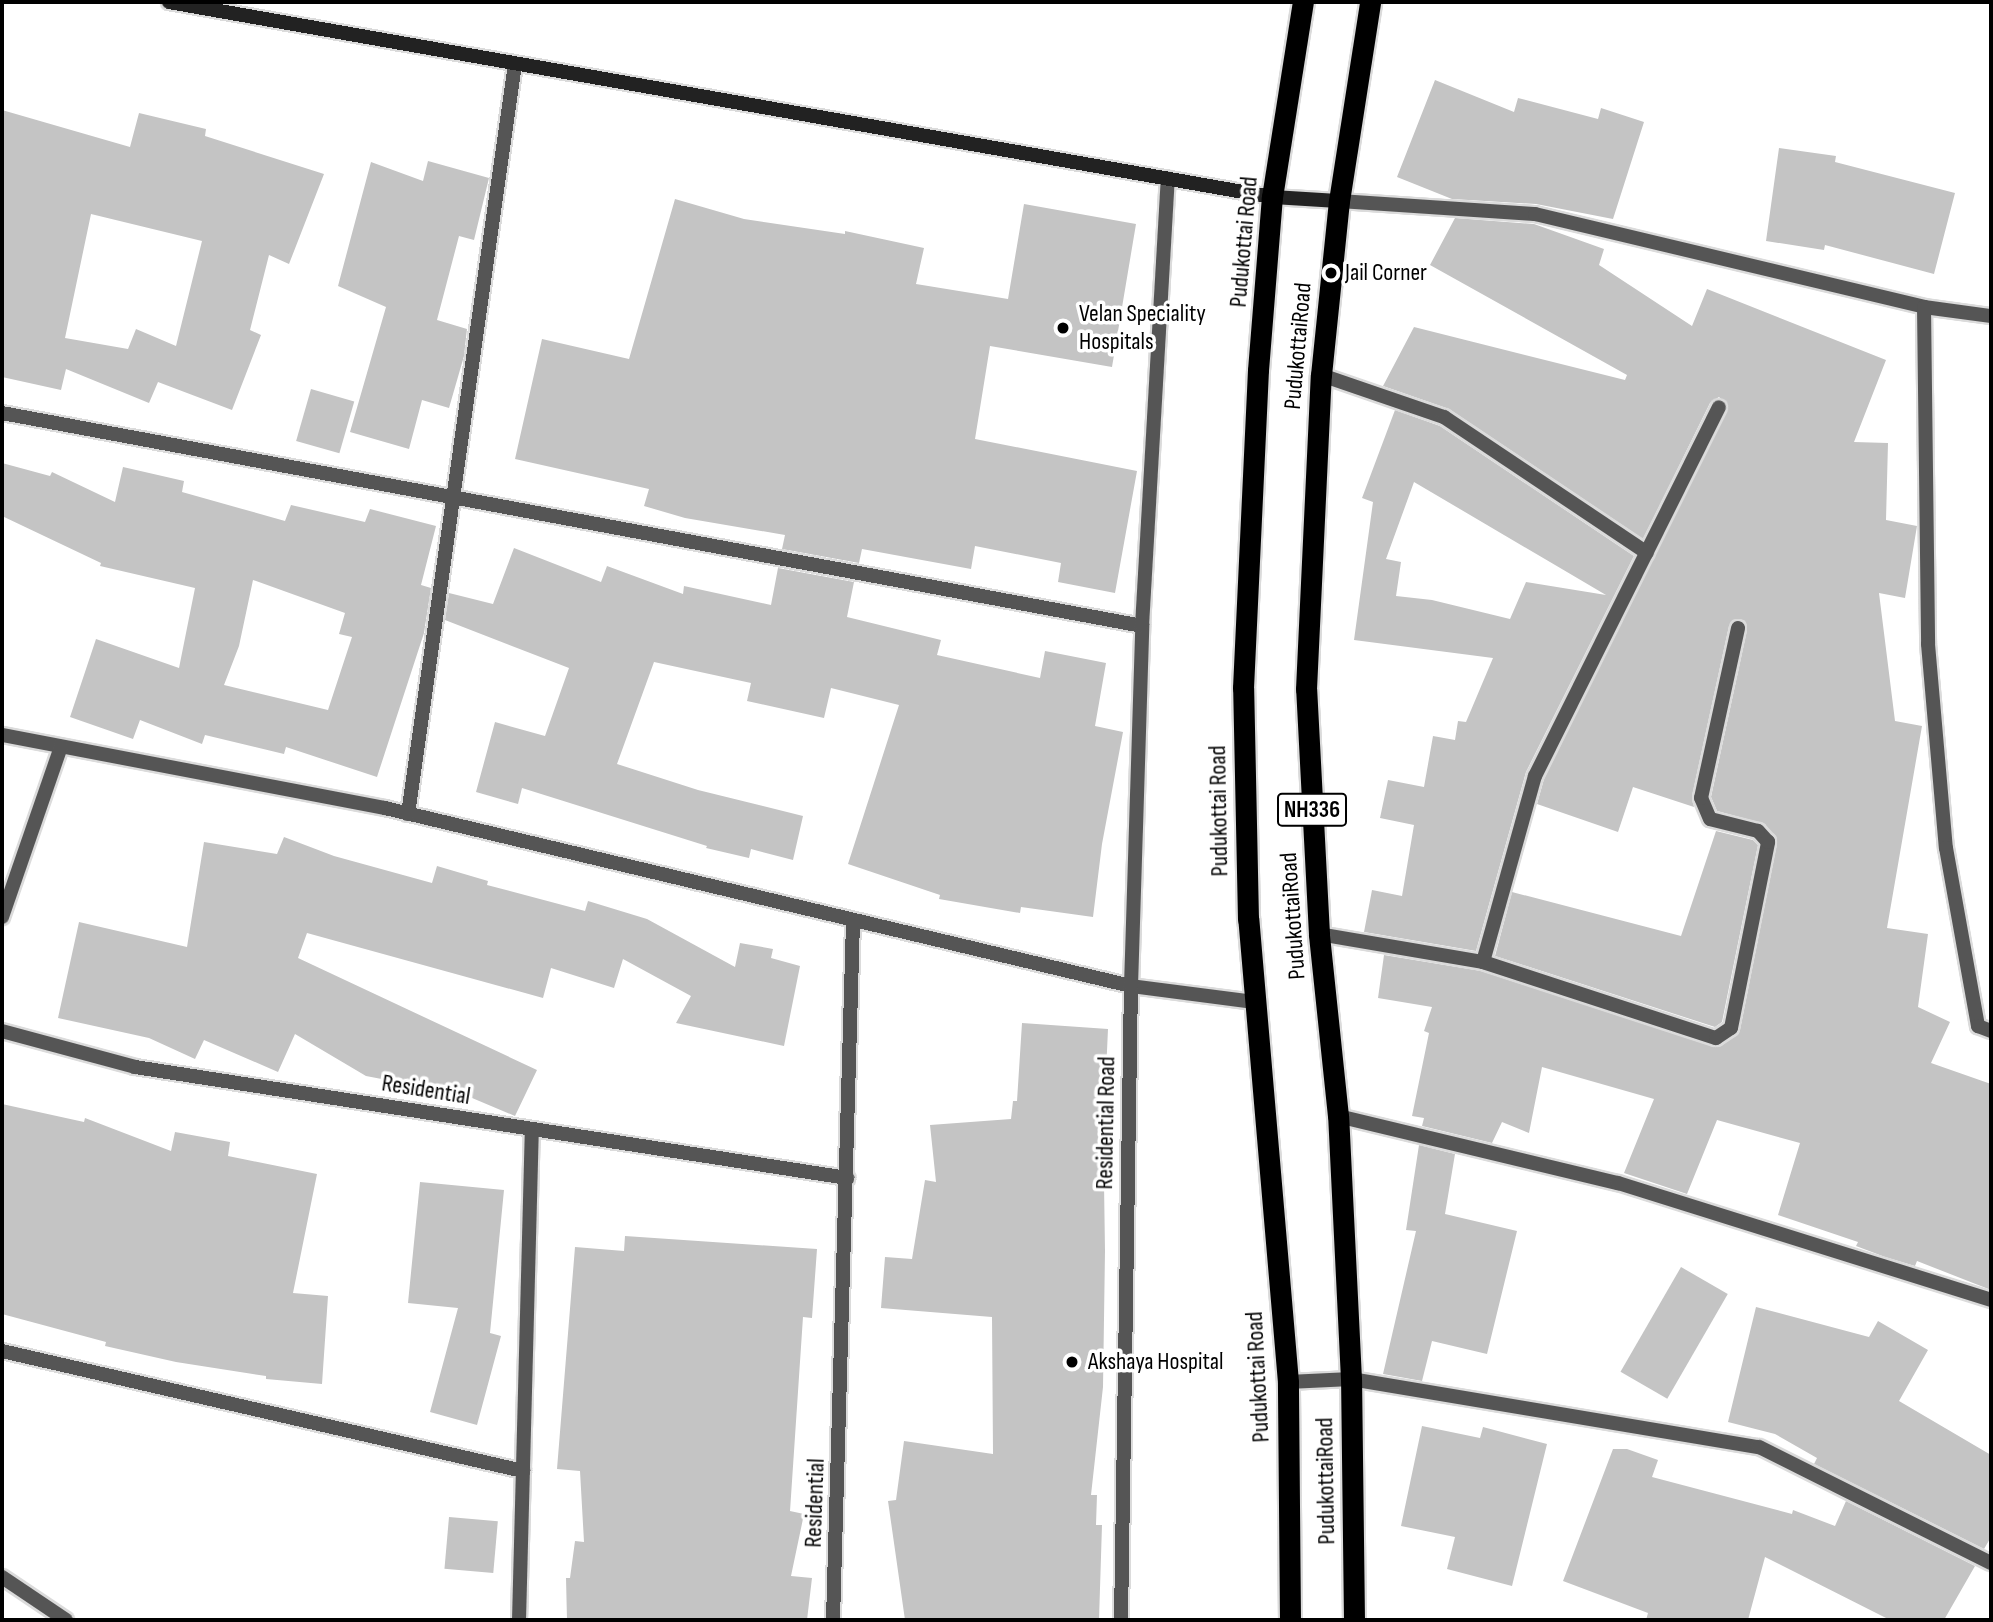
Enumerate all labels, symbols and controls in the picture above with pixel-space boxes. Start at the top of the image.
street label: Pudukottai Road [1224,176,1264,308]
place label: Jail Corner [1345,259,1427,287]
marker: Jail Corner [1323,265,1339,281]
street label: PudukottaiRoad [1278,281,1318,411]
place label: Velan Speciality Hospitals [1079,300,1206,356]
marker: Velan Speciality Hospitals [1053,318,1073,338]
street label: Pudukottai Road [1203,745,1235,877]
road number: NH336 [1277,790,1347,830]
street label: PudukottaiRoad [1274,852,1312,980]
street label: Residential Road [1090,1056,1122,1190]
street label: Residential [380,1069,472,1111]
street label: Pudukottai Road [1240,1311,1276,1443]
place label: Akshaya Hospital [1088,1348,1223,1376]
marker: Akshaya Hospital [1062,1352,1082,1372]
street label: PudukottaiRoad [1310,1417,1342,1545]
street label: Residential [799,1458,831,1548]

